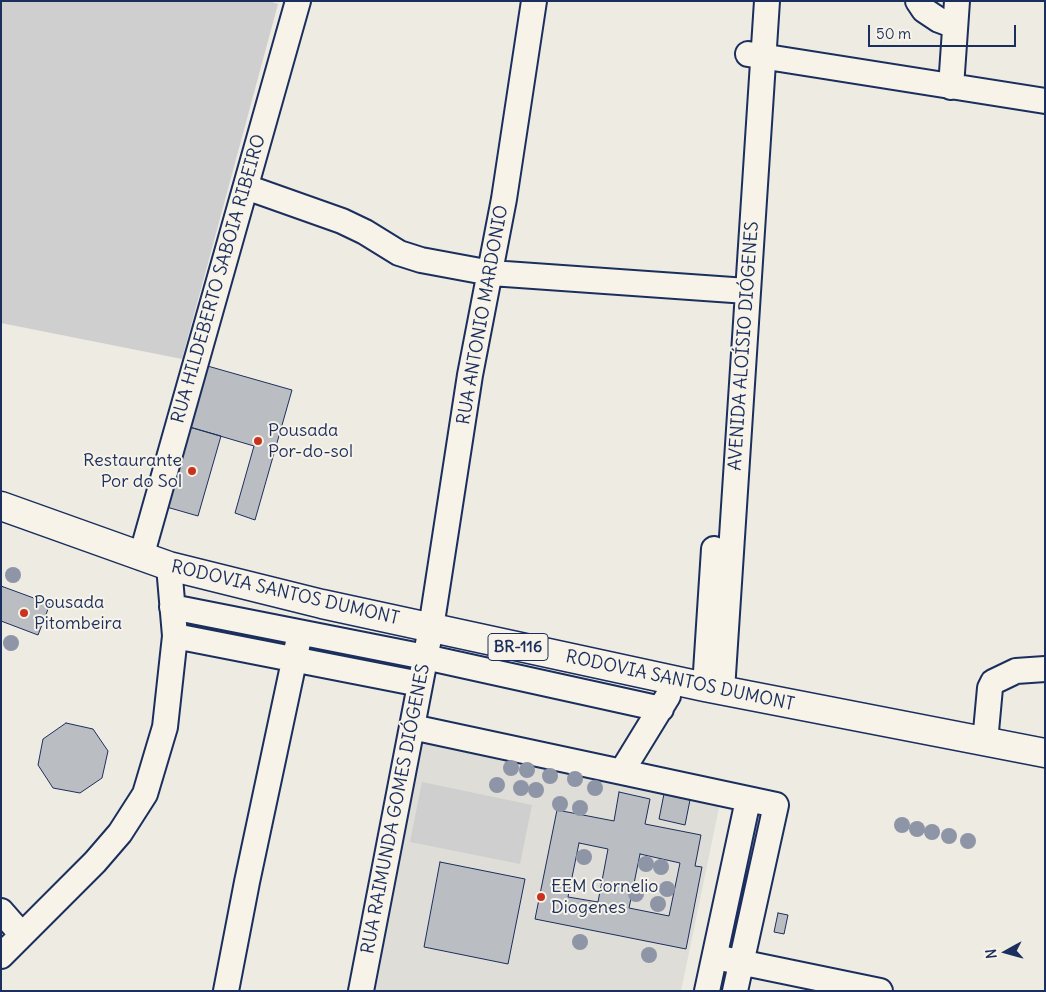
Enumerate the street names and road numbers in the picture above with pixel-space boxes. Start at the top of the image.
street label: RUA HILDEBERTO SABOIA RIBEIRO [167,132,271,426]
street label: RUA ANTONIO MARDONIO [453,203,513,427]
street label: AVENIDA ALOÍSIO DIÓGENES [725,221,763,471]
street label: RODOVIA SANTOS DUMONT [169,556,401,630]
road number: BR-116 [488,634,548,660]
street label: RODOVIA SANTOS DUMONT [564,646,796,716]
street label: RUA RAIMUNDA GOMES DIÓGENES [357,662,435,956]

